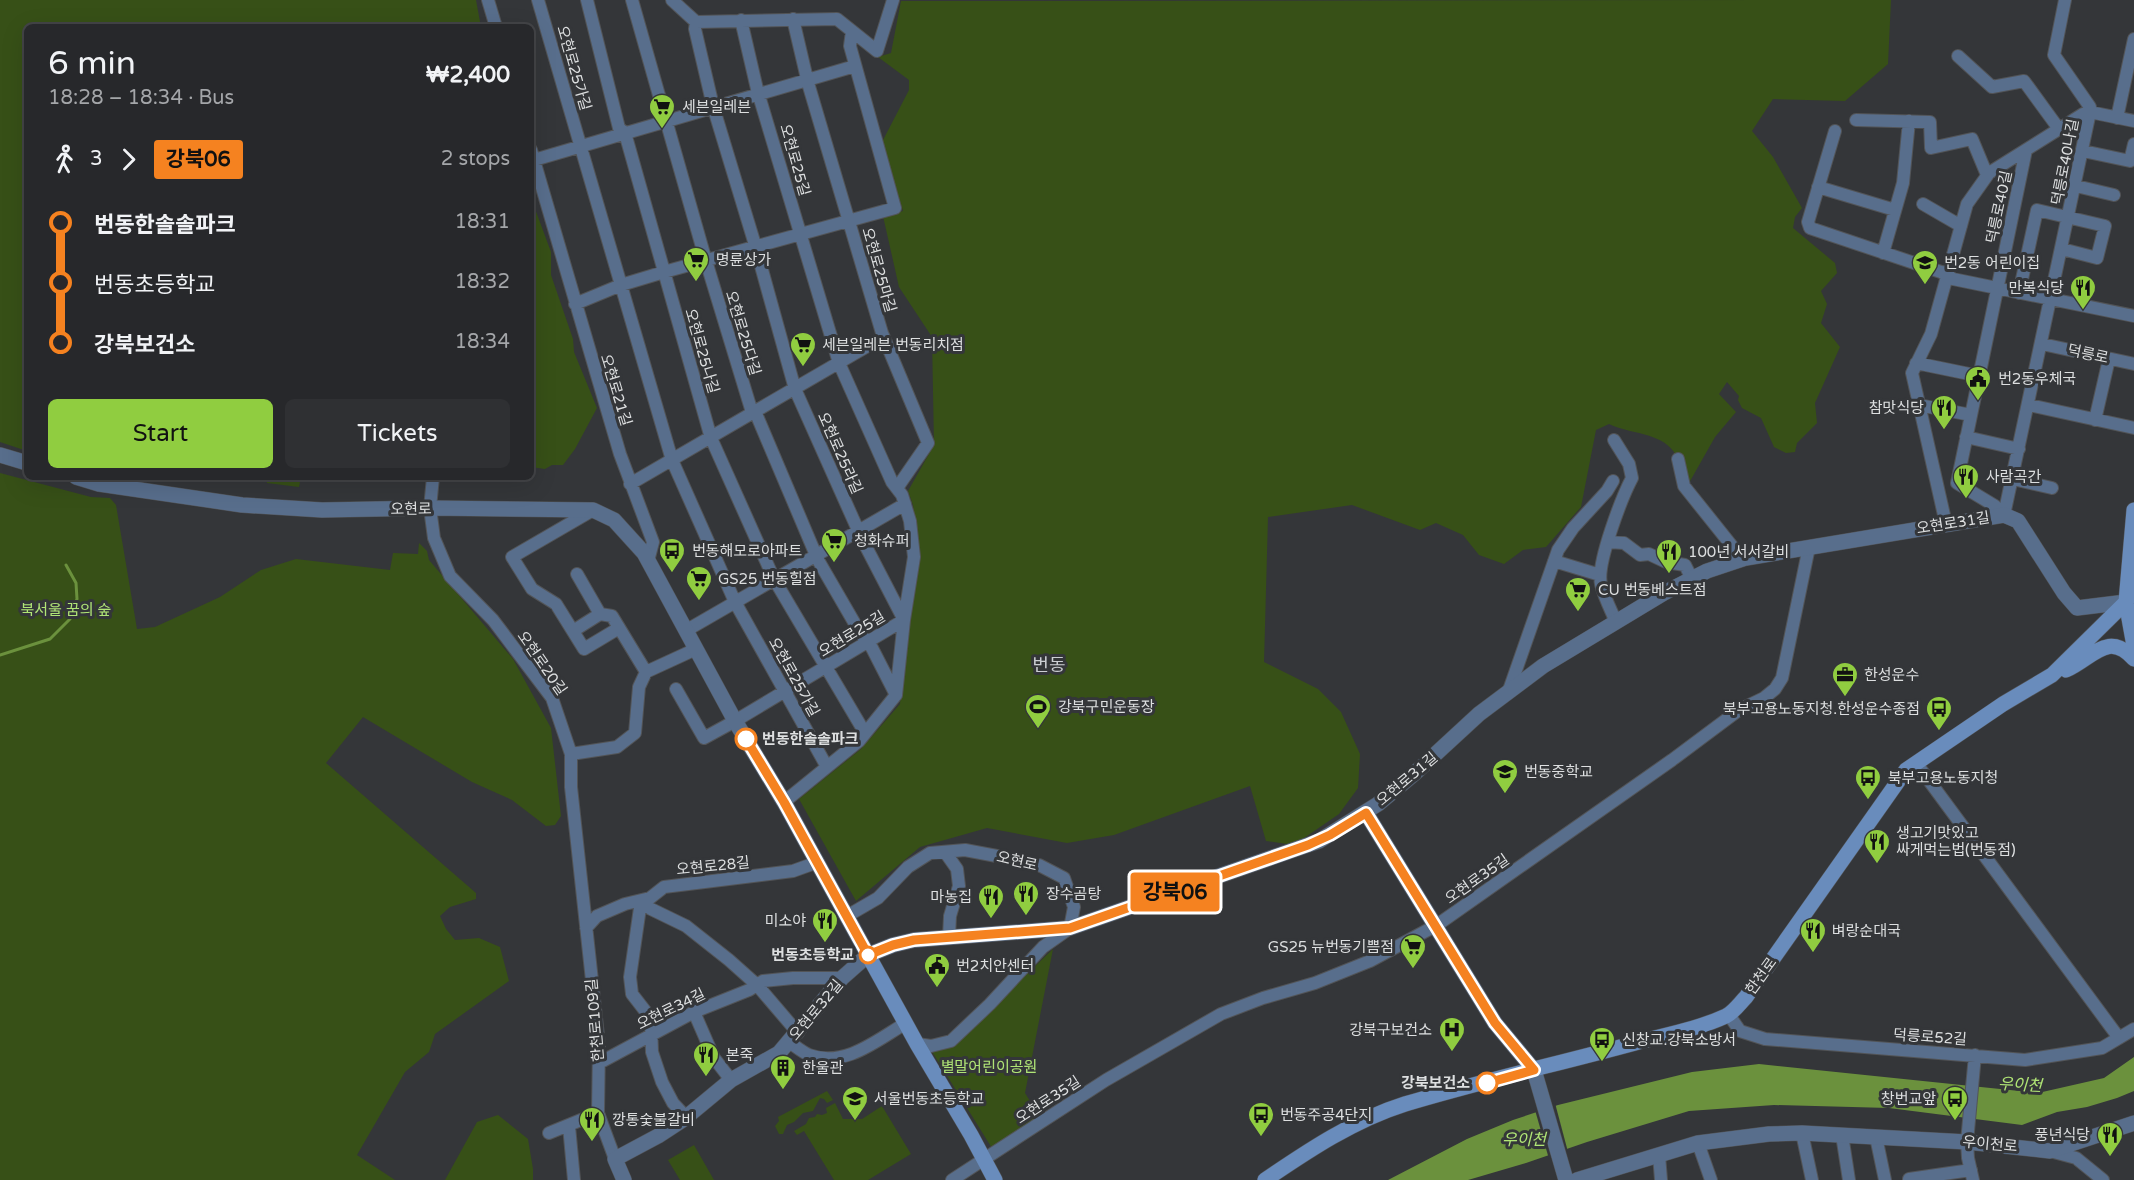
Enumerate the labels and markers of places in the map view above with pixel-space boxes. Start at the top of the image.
supermarket icon: 세븐일레븐 [647,92,677,130]
place label: 세븐일레븐 [682,98,751,116]
supermarket icon: 명륜상가 [681,245,711,283]
school or university icon: 번2동 어린이집 [1910,248,1940,286]
place label: 명륜상가 [716,251,771,269]
place label: 번2동 어린이집 [1944,254,2040,272]
restaurant icon: 만복식당 [2068,273,2098,311]
place label: 만복식당 [2009,279,2064,297]
supermarket icon: 세븐일레븐 번동리치점 [788,330,818,368]
place label: 세븐일레븐 번동리치점 [822,336,964,354]
public building icon: 번2동우체국 [1963,364,1993,402]
place label: 번2동우체국 [1998,370,2076,388]
restaurant icon: 참맛식당 [1929,393,1959,431]
place label: 참맛식당 [1869,399,1924,417]
restaurant icon: 사람곡간 [1951,462,1981,500]
place label: 사람곡간 [1986,468,2041,486]
supermarket icon: 청화슈퍼 [819,526,849,564]
place label: 청화슈퍼 [854,532,909,550]
bus stop icon: 번동해모로아파트 [657,536,687,574]
restaurant icon: 100년 서서갈비 [1654,537,1684,575]
place label: 번동해모로아파트 [692,542,803,560]
place label: 100년 서서갈비 [1688,543,1789,561]
supermarket icon: GS25 번동힐점 [684,564,714,602]
place label: GS25 번동힐점 [718,570,817,588]
supermarket icon: CU 번동베스트점 [1563,575,1593,613]
place label: CU 번동베스트점 [1598,581,1707,599]
office icon: 한성운수 [1830,660,1860,698]
place label: 한성운수 [1864,666,1919,684]
sports icon: 강북구민운동장 [1023,692,1053,730]
bus stop icon: 북부고용노동지청.한성운수종점 [1924,694,1954,732]
place label: 강북구민운동장 [1058,698,1155,716]
place label: 북부고용노동지청.한성운수종점 [1723,700,1920,718]
marker: 번동한솔솔파크 [735,728,757,750]
place label: 번동한솔솔파크 [762,730,859,748]
school or university icon: 번동중학교 [1490,757,1520,795]
place label: 번동중학교 [1524,763,1593,781]
bus stop icon: 북부고용노동지청 [1853,763,1883,801]
place label: 북부고용노동지청 [1888,769,1998,787]
place label: 생고기맛있고 싸게먹는법(번동점) [1896,824,2016,859]
restaurant icon: 생고기맛있고 싸게먹는법(번동점) [1862,827,1892,865]
restaurant icon: 장수곰탕 [1011,879,1041,917]
restaurant icon: 마농집 [976,882,1006,920]
place label: 장수곰탕 [1046,885,1101,903]
place label: 마농집 [931,888,972,906]
restaurant icon: 미소야 [810,906,840,944]
place label: 미소야 [765,912,806,930]
restaurant icon: 벼랑순대국 [1798,916,1828,954]
place label: 벼랑순대국 [1832,922,1901,940]
supermarket icon: GS25 뉴번동기쁨점 [1398,932,1428,970]
place label: GS25 뉴번동기쁨점 [1268,938,1394,956]
place label: 번동초등학교 [771,946,854,964]
marker: 번동초등학교 [859,946,877,964]
public building icon: 번2치안센터 [922,951,952,989]
place label: 번2치안센터 [956,957,1034,975]
hospital icon: 강북구보건소 [1437,1015,1467,1053]
place label: 강북구보건소 [1349,1021,1432,1039]
bus stop icon: 신창교.강북소방서 [1587,1025,1617,1063]
place label: 신창교.강북소방서 [1622,1031,1736,1049]
restaurant icon: 본죽 [691,1040,721,1078]
place label: 본죽 [726,1046,754,1064]
building icon: 한울관 [768,1053,798,1091]
place label: 한울관 [802,1059,844,1077]
marker: 강북보건소 [1476,1072,1498,1094]
place label: 강북보건소 [1401,1074,1470,1092]
school or university icon: 서울번동초등학교 [840,1084,870,1122]
bus stop icon: 창번교앞 [1940,1084,1970,1122]
place label: 서울번동초등학교 [874,1090,984,1108]
place label: 창번교앞 [1881,1090,1936,1108]
bus stop icon: 번동주공4단지 [1246,1100,1276,1138]
restaurant icon: 깡통숯불갈비 [577,1105,607,1143]
place label: 번동주공4단지 [1280,1106,1372,1124]
place label: 깡통숯불갈비 [612,1111,695,1129]
restaurant icon: 풍년식당 [2095,1120,2125,1158]
place label: 풍년식당 [2035,1126,2090,1144]

